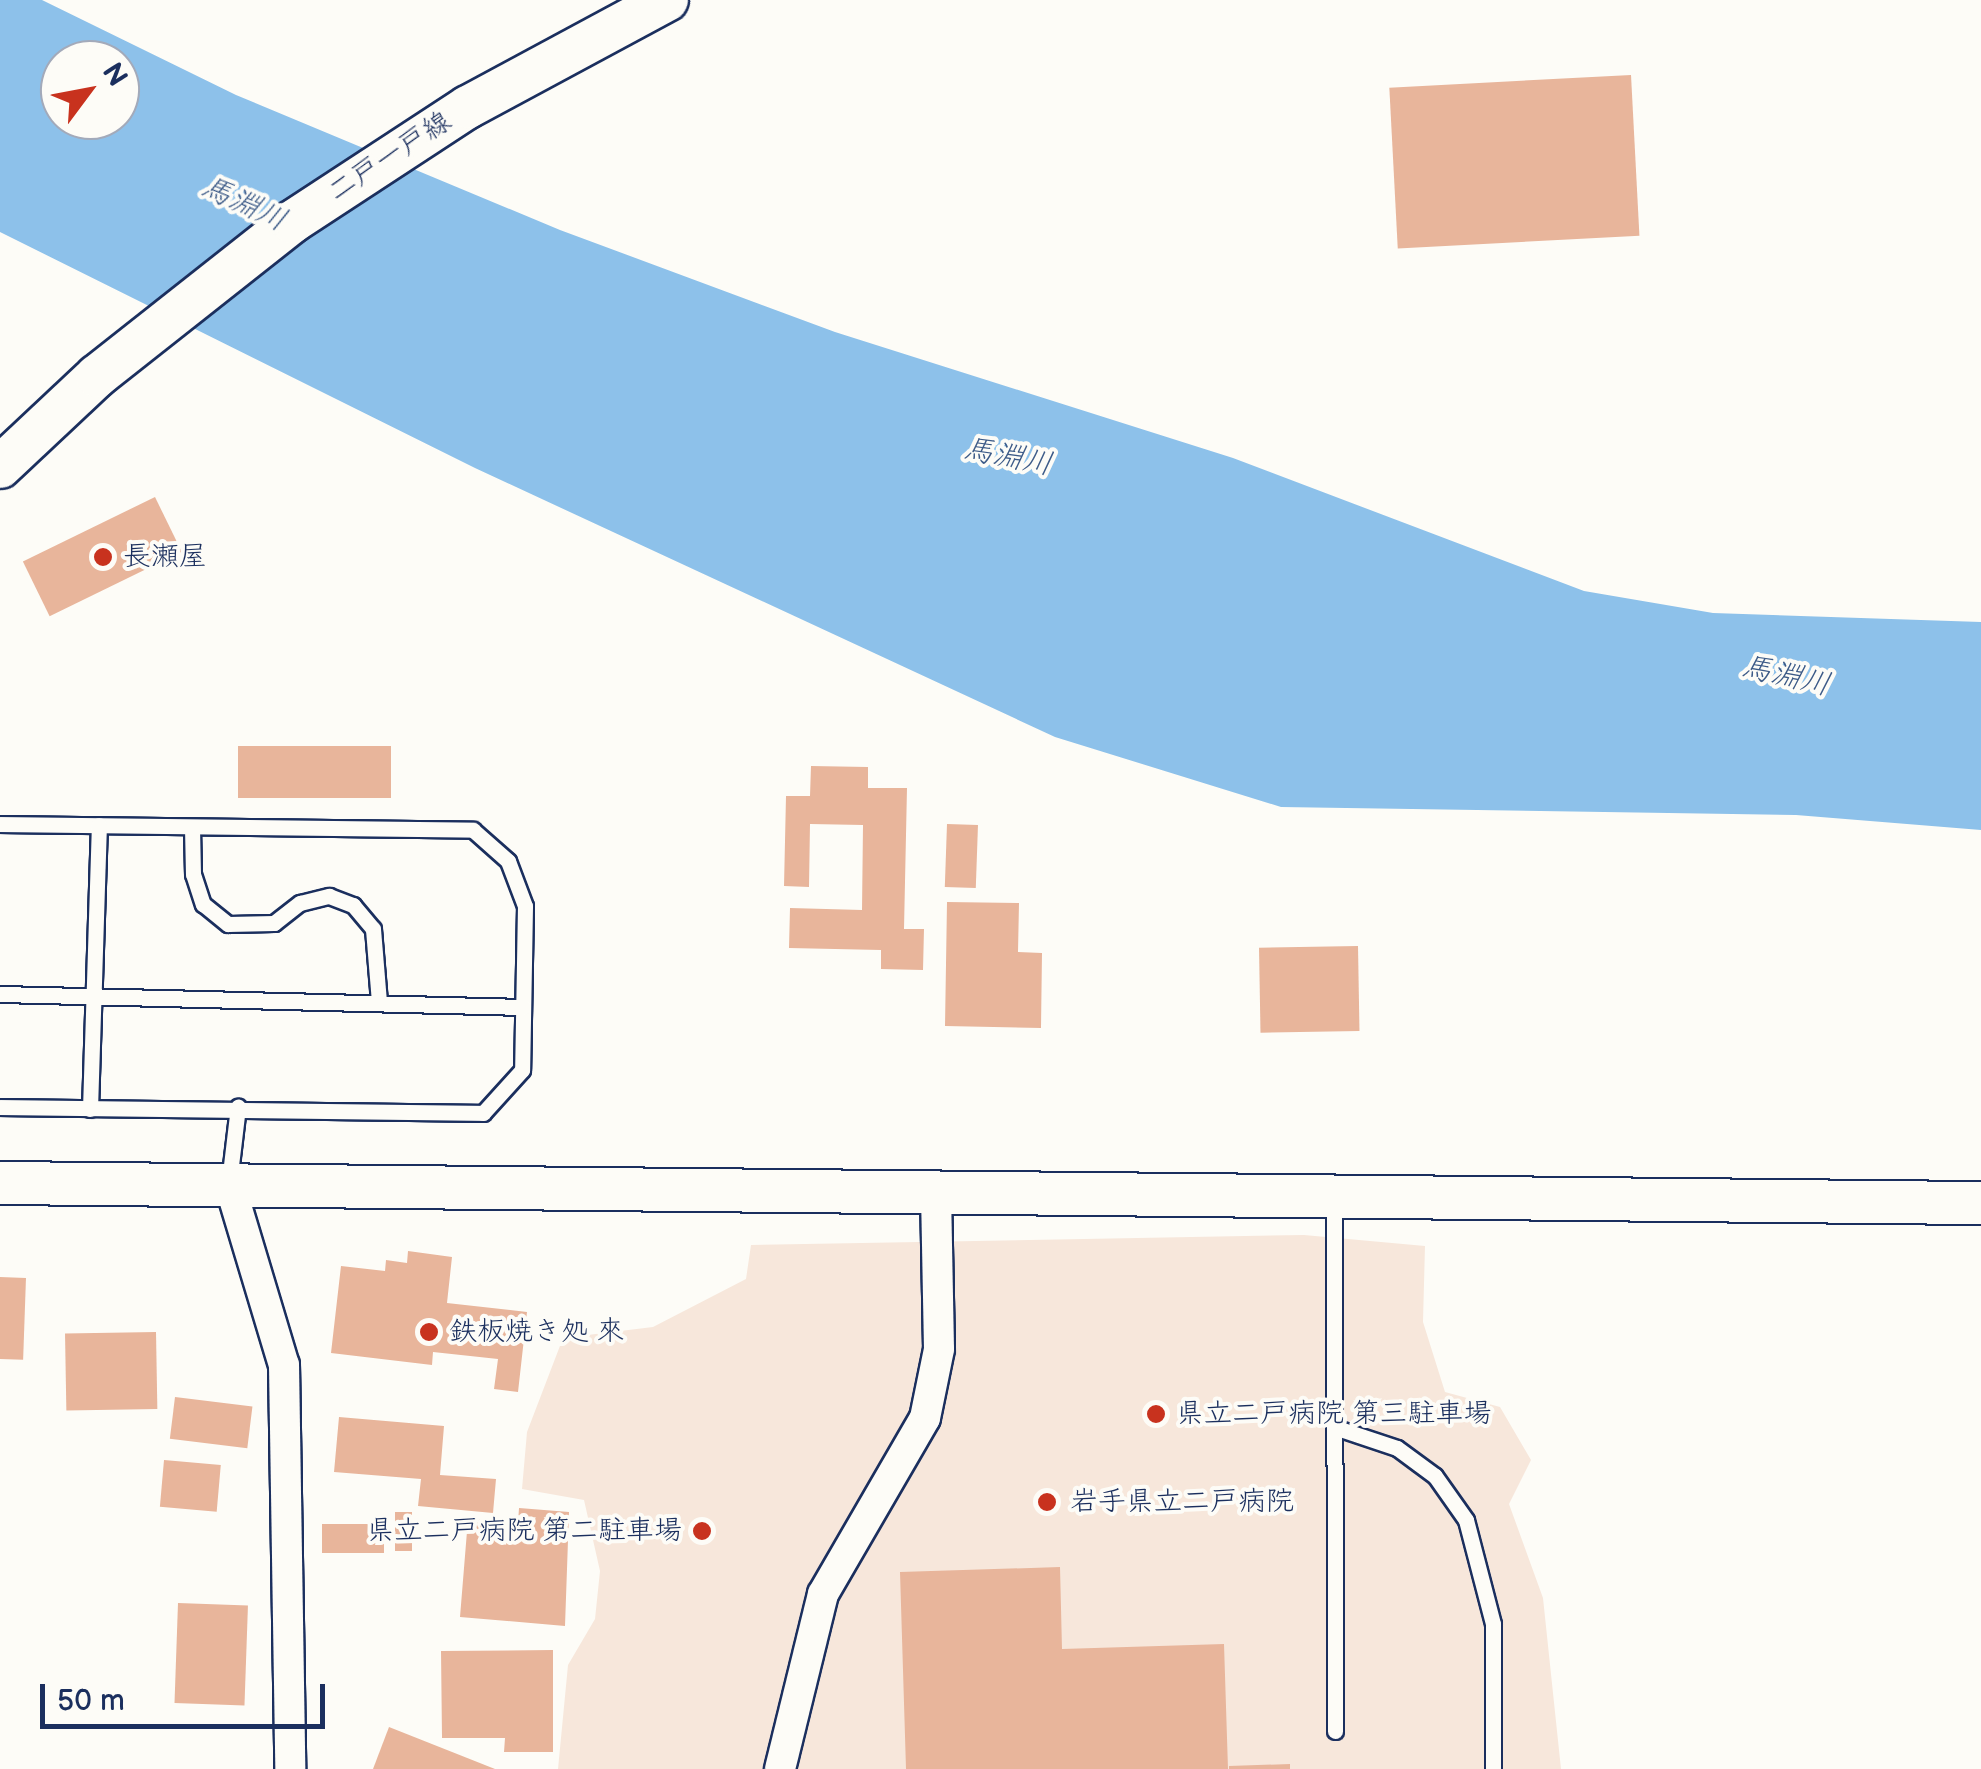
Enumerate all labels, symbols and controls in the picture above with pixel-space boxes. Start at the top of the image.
north arrow [40,40,140,140]
text: N [95,57,134,93]
street label: 二戸一戸線 [322,105,458,209]
water label: 馬淵川 [196,169,292,239]
water label: 馬淵川 [960,431,1056,483]
place label: 長瀬屋 [123,540,207,574]
marker: 長瀬屋 [92,546,114,568]
water label: 馬淵川 [1738,648,1834,704]
place label: 鉄板焼き処 來 [449,1315,625,1349]
marker: 鉄板焼き処 來 [418,1321,440,1343]
place label: 県立二戸病院 第三駐車場 [1176,1397,1492,1431]
marker: 県立二戸病院 第三駐車場 [1145,1403,1167,1425]
place label: 岩手県立二戸病院 [1070,1485,1294,1519]
marker: 岩手県立二戸病院 [1034,1489,1060,1515]
place label: 県立二戸病院 第二駐車場 [366,1514,682,1548]
marker: 県立二戸病院 第二駐車場 [691,1520,713,1542]
scale bar [45,1664,330,1726]
text: 50 m [57,1683,125,1719]

